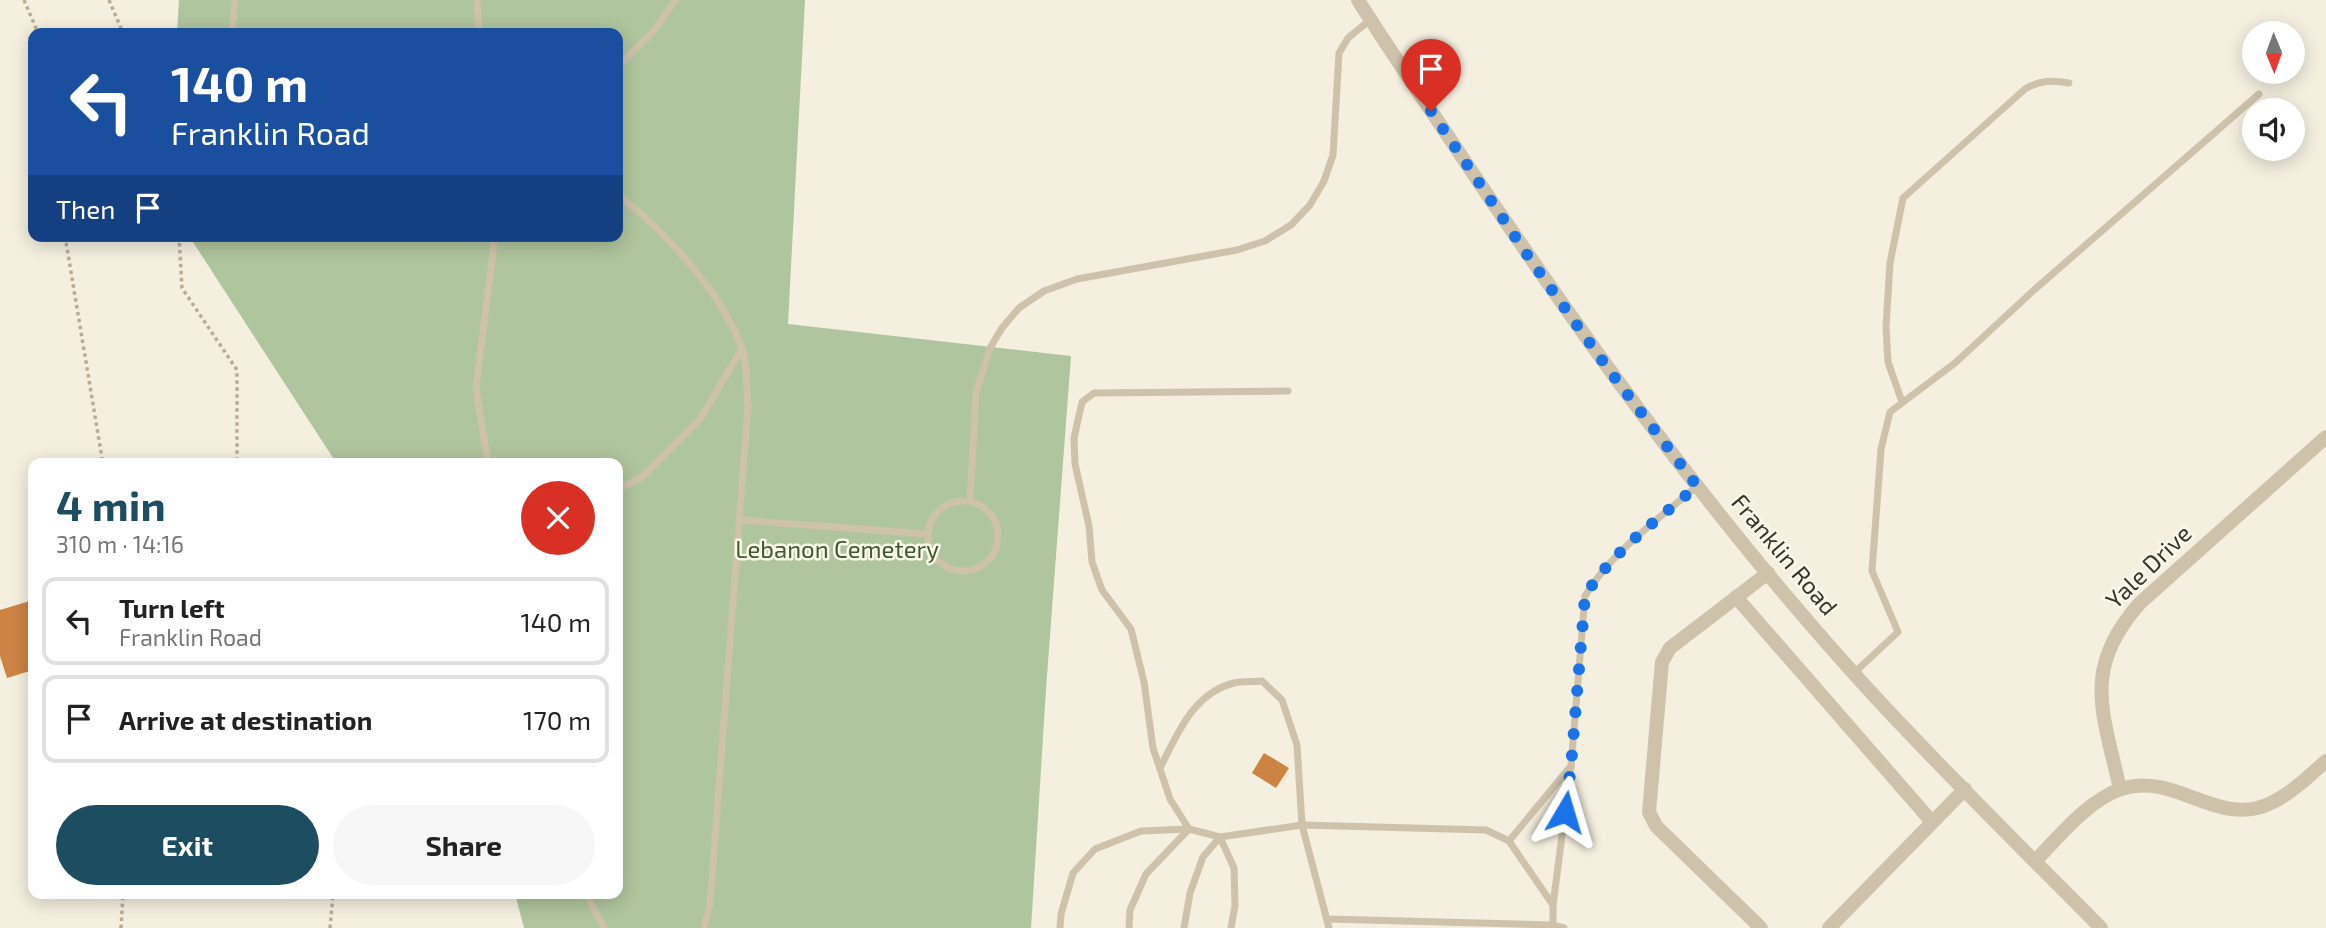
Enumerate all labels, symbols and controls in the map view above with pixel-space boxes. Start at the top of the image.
north arrow [2242,21,2305,84]
map controls [2242,21,2305,161]
pin [1401,39,1461,111]
icon: arrive [1412,50,1450,88]
text: 140 m [171,53,308,112]
icon: left [56,56,147,147]
button: sound [2242,98,2305,161]
text: Franklin Road [171,113,370,151]
icon: arrive [129,189,167,227]
text: Then [56,193,115,224]
text: 4 min [56,479,166,529]
button: close [521,481,595,555]
street label: Franklin Road [1726,488,1844,620]
street label: Yale Drive [2099,518,2197,614]
text: 310 m · 14:16 [56,530,184,558]
park label: Lebanon Cemetery [735,534,939,563]
text: Turn left [119,592,225,623]
icon: left [60,602,98,640]
text: 140 m [520,606,591,637]
text: Franklin Road [119,623,262,651]
icon: arrive [60,700,98,738]
text: Arrive at destination [119,704,372,735]
text: 170 m [523,704,591,735]
position arrow [1528,775,1602,849]
button: Exit [56,805,319,885]
button: Share [333,805,595,885]

